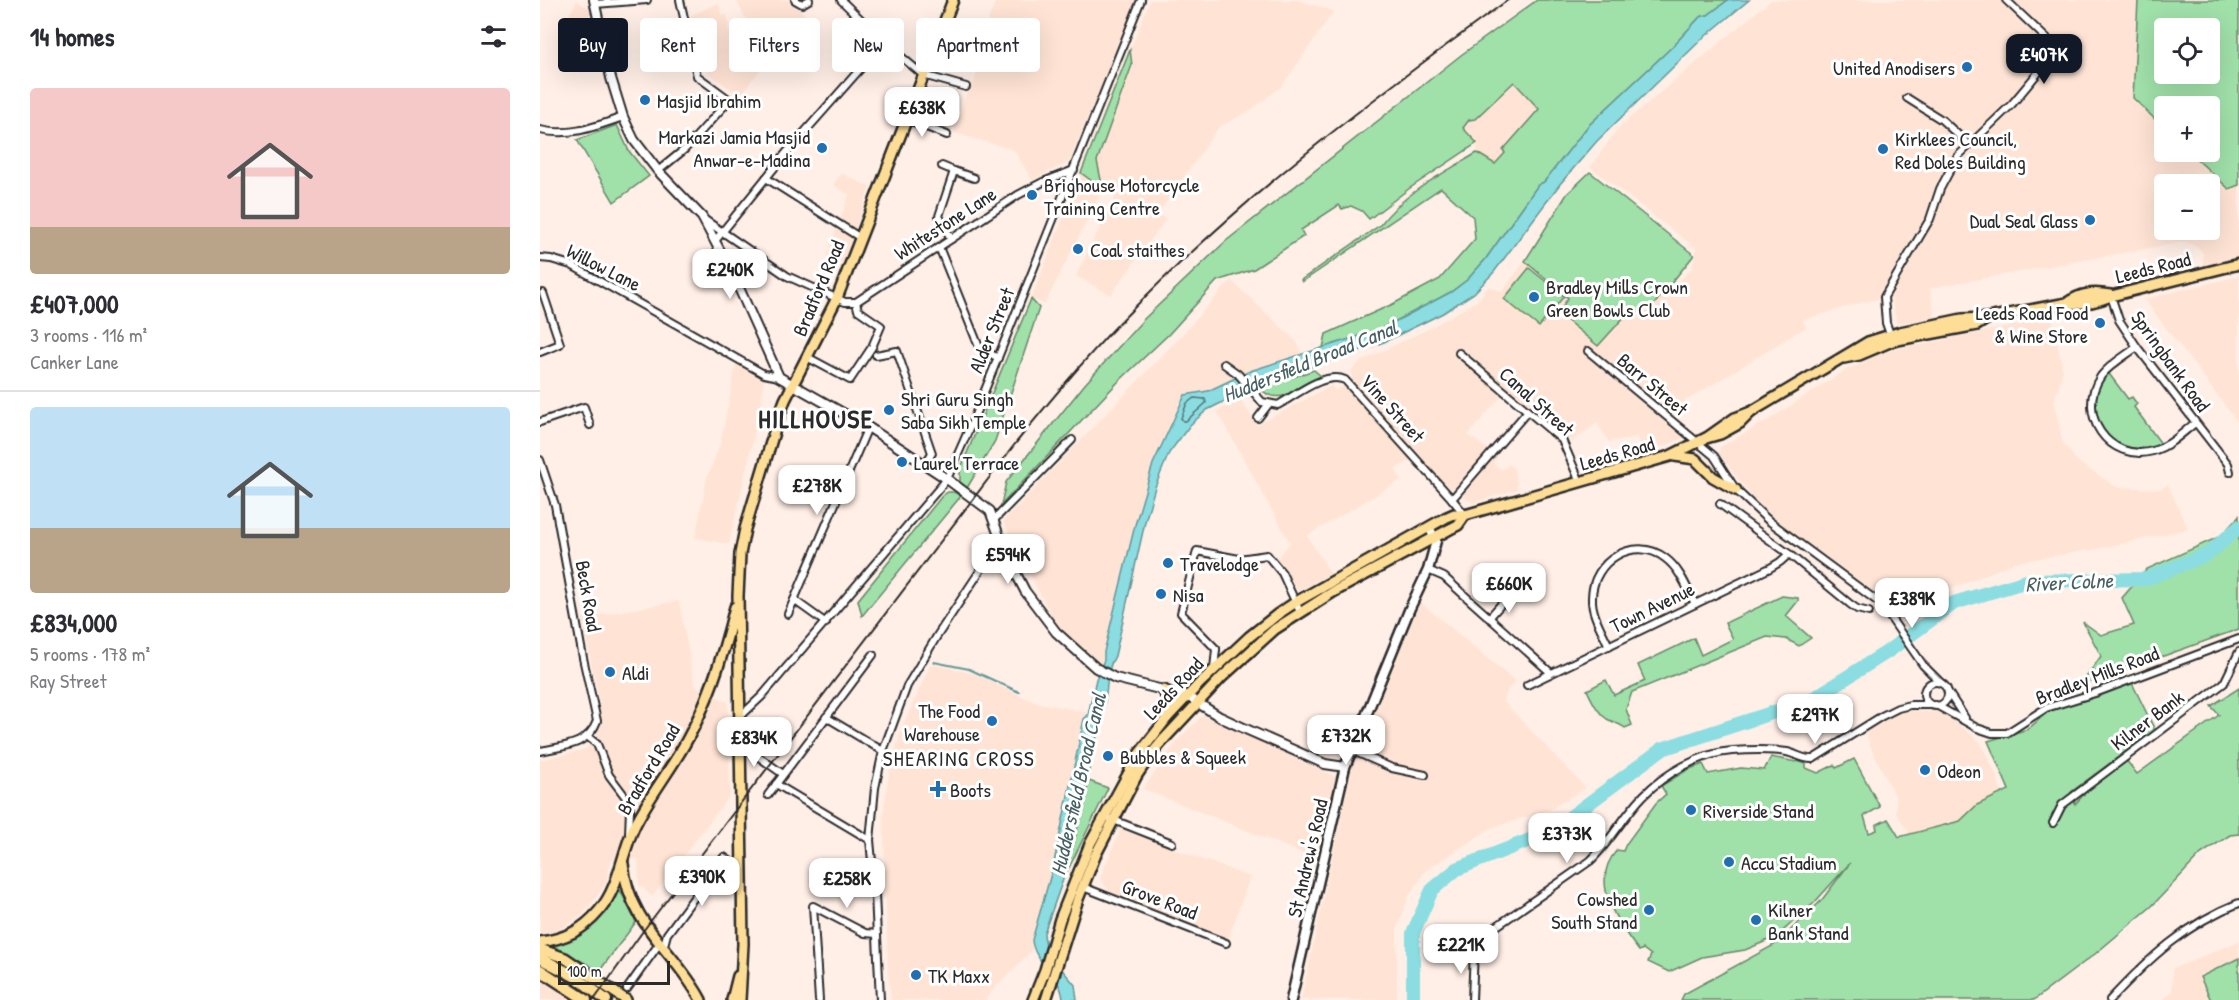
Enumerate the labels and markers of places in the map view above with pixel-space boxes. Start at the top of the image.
pin: £407K [2002,34,2086,85]
place label: United Anodisers [1833,54,1955,81]
marker: United Anodisers [1960,60,1974,74]
place label: Masjid Ibrahim [657,87,761,114]
pin: £638K [880,87,964,138]
marker: Masjid Ibrahim [638,93,652,107]
place label: Markazi Jamia Masjid Anwar-e-Madina [659,123,810,173]
place label: Kirklees Council, Red Doles Building [1895,125,2026,175]
marker: Markazi Jamia Masjid Anwar-e-Madina [815,141,829,155]
marker: Kirklees Council, Red Doles Building [1876,142,1890,156]
place label: Brighouse Motorcycle Training Centre [1044,171,1200,221]
marker: Brighouse Motorcycle Training Centre [1025,188,1039,202]
place label: Dual Seal Glass [1970,207,2078,234]
marker: Dual Seal Glass [2083,213,2097,227]
place label: Coal staithes [1090,236,1185,263]
marker: Coal staithes [1071,242,1085,256]
pin: £240K [688,249,772,300]
place label: Bradley Mills Crown Green Bowls Club [1546,273,1688,323]
marker: Bradley Mills Crown Green Bowls Club [1527,290,1541,304]
place label: Leeds Road Food & Wine Store [1976,299,2088,349]
marker: Leeds Road Food & Wine Store [2093,316,2107,330]
place label: Shri Guru Singh Saba Sikh Temple [901,385,1026,435]
marker: Shri Guru Singh Saba Sikh Temple [882,403,896,417]
place label: Laurel Terrace [914,449,1019,476]
marker: Laurel Terrace [895,455,909,469]
pin: £278K [775,465,859,516]
pin: £594K [966,534,1050,585]
place label: Travelodge [1180,550,1259,577]
marker: Travelodge [1161,556,1175,570]
pin: £660K [1467,563,1551,614]
pin: £389K [1870,578,1954,629]
place label: Nisa [1173,581,1204,608]
marker: Nisa [1154,587,1168,601]
place label: Aldi [622,659,649,686]
marker: Aldi [603,665,617,679]
pin: £297K [1773,694,1857,745]
place label: The Food Warehouse [904,697,980,747]
marker: The Food Warehouse [985,714,999,728]
pin: £732K [1304,715,1388,766]
pin: £834K [712,717,796,768]
place label: Bubbles & Squeek [1120,743,1246,770]
marker: Bubbles & Squeek [1101,749,1115,763]
place label: Odeon [1937,757,1981,784]
marker: Odeon [1918,763,1932,777]
place label: Boots [950,776,991,803]
marker: Boots [931,782,945,796]
place label: Riverside Stand [1703,797,1814,824]
marker: Riverside Stand [1684,803,1698,817]
pin: £373K [1525,813,1609,864]
place label: Accu Stadium [1741,849,1837,876]
marker: Accu Stadium [1722,855,1736,869]
pin: £390K [660,856,744,907]
pin: £258K [805,858,889,909]
place label: Cowshed South Stand [1551,885,1637,935]
place label: Kilner Bank Stand [1768,896,1849,946]
marker: Cowshed South Stand [1642,903,1656,917]
marker: Kilner Bank Stand [1749,913,1763,927]
pin: £221K [1419,924,1503,975]
place label: TK Maxx [928,962,990,989]
marker: TK Maxx [909,968,923,982]

